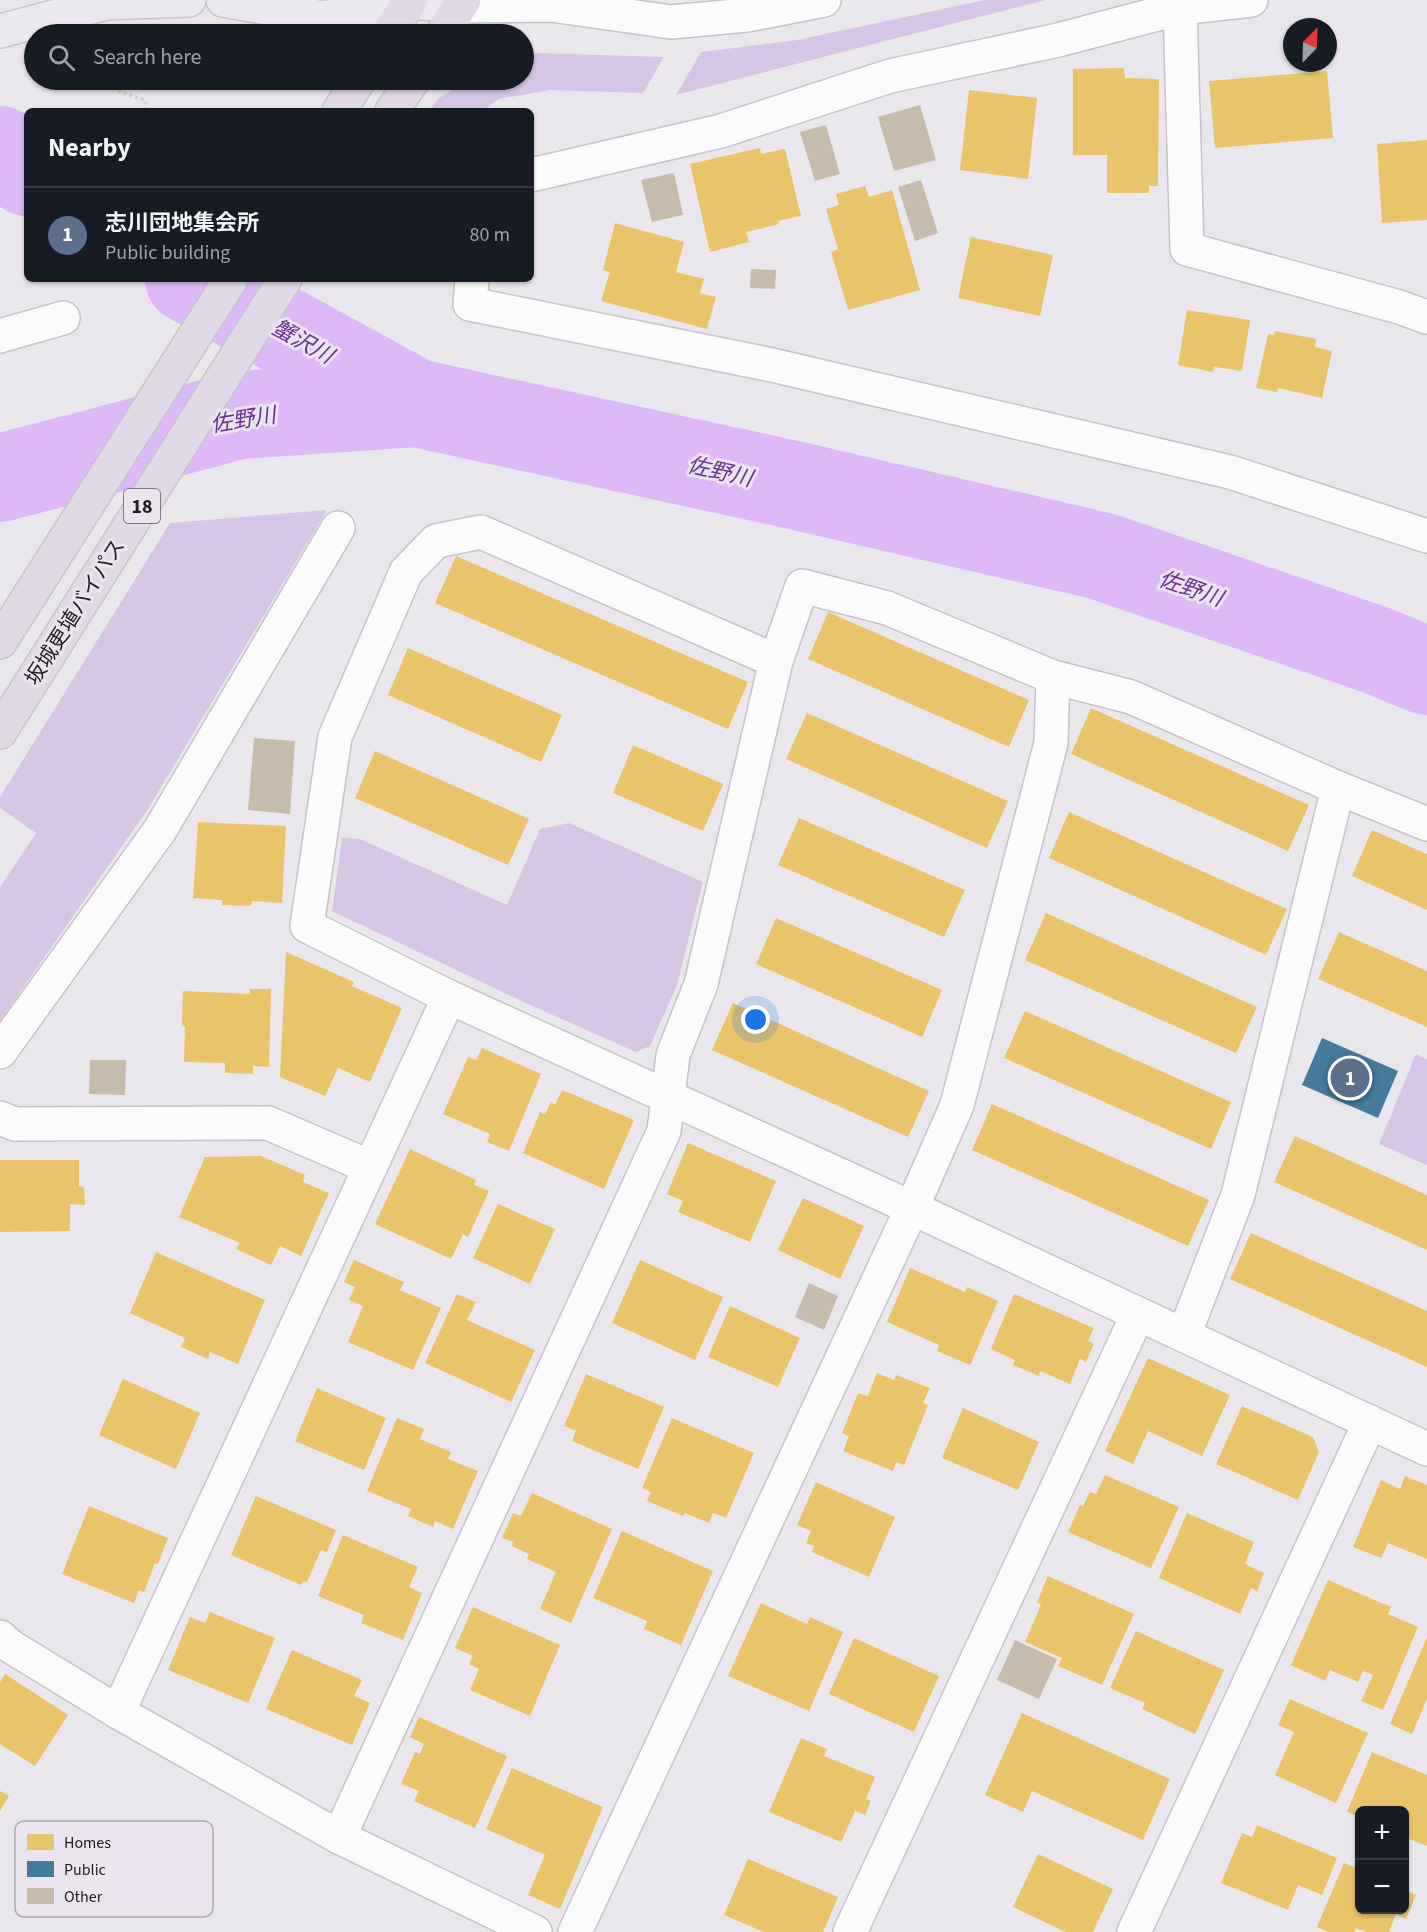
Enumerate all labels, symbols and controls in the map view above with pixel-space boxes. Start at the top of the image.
north arrow [1283,18,1337,72]
search box [24,24,534,90]
icon: search [45,41,78,74]
text: Search here [93,41,201,73]
text: Nearby [48,129,131,166]
text: 志川団地集会所 [105,207,259,239]
text: 1 [62,221,73,249]
text: 80 m [470,221,510,249]
text: Public building [105,239,230,267]
water label: 蟹沢川 [266,312,341,373]
water label: 佐野川 [208,399,280,441]
water label: 佐野川 [684,449,757,495]
road number: 18 [124,489,160,523]
street label: 坂城更埴バイパス [18,533,132,691]
water label: 佐野川 [1154,563,1229,615]
your location [741,1005,770,1034]
pin: 1 [1330,1056,1370,1100]
map controls [1355,1806,1409,1914]
button: + [1355,1806,1409,1860]
legend [15,1821,213,1917]
text: Homes [64,1832,111,1854]
text: Public [64,1859,106,1881]
button: − [1355,1860,1409,1914]
text: Other [64,1886,103,1908]

